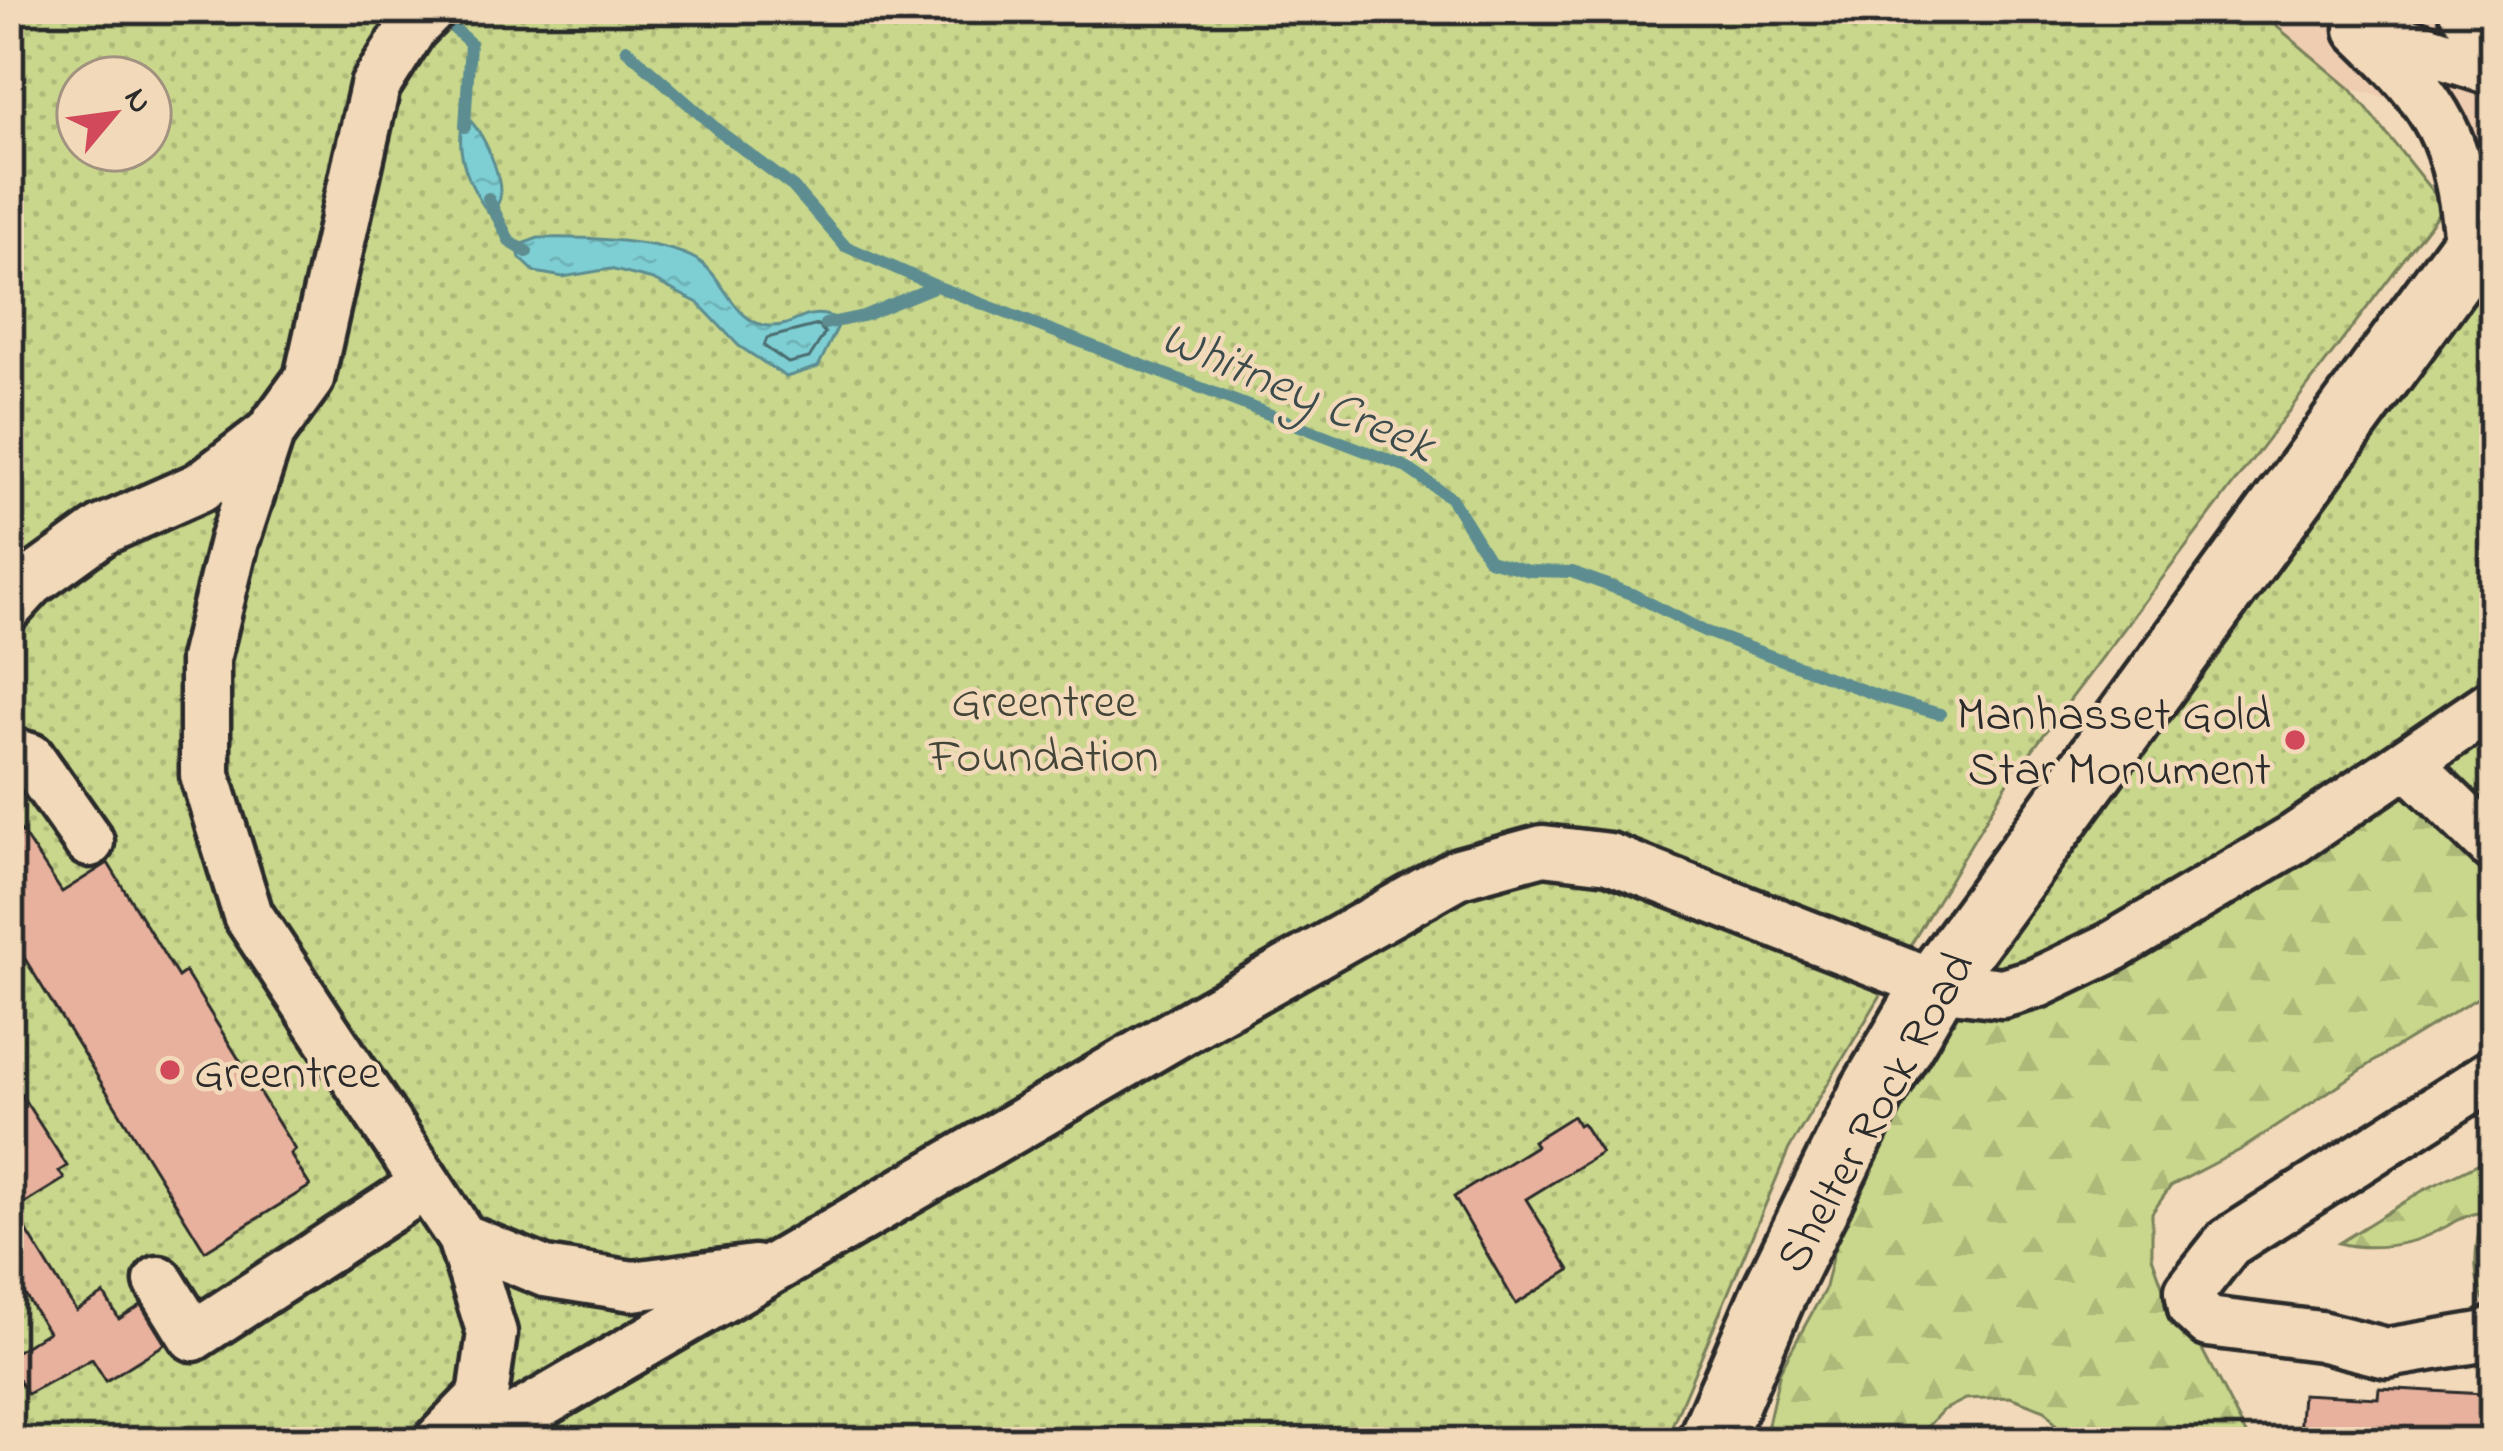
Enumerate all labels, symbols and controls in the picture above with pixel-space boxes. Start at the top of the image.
north arrow [54,54,174,174]
text: N [110,80,163,123]
water label: Whitney Creek [1148,303,1448,486]
park label: Greentree Foundation [928,669,1159,794]
place label: Manhasset Gold Star Monument [1956,682,2271,807]
marker: Manhasset Gold Star Monument [2282,727,2308,753]
street label: Shelter Rock Road [1760,940,1995,1287]
place label: Greentree [194,1040,380,1110]
marker: Greentree [157,1057,183,1083]

